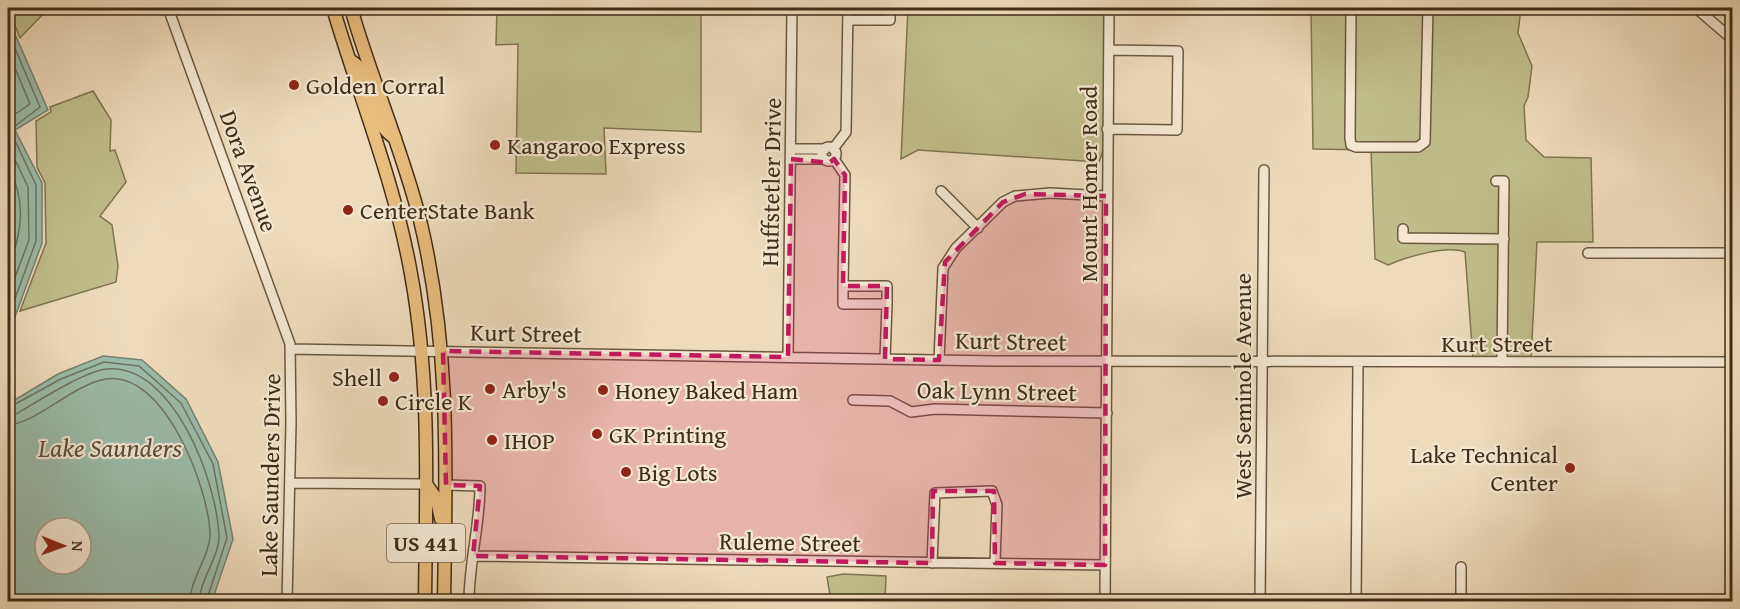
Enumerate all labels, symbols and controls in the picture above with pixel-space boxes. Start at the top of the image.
place label: Golden Corral [306,68,445,103]
marker: Golden Corral [287,78,301,92]
street label: Mount Homer Road [1071,86,1106,282]
street label: Huffstetler Drive [752,97,790,267]
street label: Dora Avenue [211,105,287,237]
place label: Kangaroo Express [507,128,686,163]
marker: Kangaroo Express [488,138,502,152]
place label: CenterState Bank [360,193,535,228]
marker: CenterState Bank [341,203,355,217]
street label: West Seminole Avenue [1225,273,1260,499]
street label: Kurt Street [470,315,583,351]
street label: Kurt Street [955,323,1068,359]
street label: Kurt Street [1441,326,1553,361]
place label: Shell [332,360,382,395]
marker: Shell [387,370,401,384]
place label: Arby's [502,372,567,407]
street label: Oak Lynn Street [917,372,1078,410]
street label: Lake Saunders Drive [251,373,289,577]
place label: Honey Baked Ham [615,373,798,408]
marker: Arby's [483,382,497,396]
marker: Honey Baked Ham [596,383,610,397]
place label: Circle K [395,384,473,419]
marker: Circle K [376,394,390,408]
place label: GK Printing [609,417,726,452]
place label: IHOP [504,423,555,458]
marker: GK Printing [590,427,604,441]
water label: Lake Saunders [37,428,182,467]
marker: IHOP [485,433,499,447]
place label: Lake Technical Center [1410,437,1558,500]
place label: Big Lots [638,455,718,490]
marker: Lake Technical Center [1563,461,1577,475]
marker: Big Lots [619,465,633,479]
north arrow [33,516,93,576]
street label: Ruleme Street [719,523,862,561]
road number: US 441 [387,524,465,562]
text: N [66,541,90,552]

